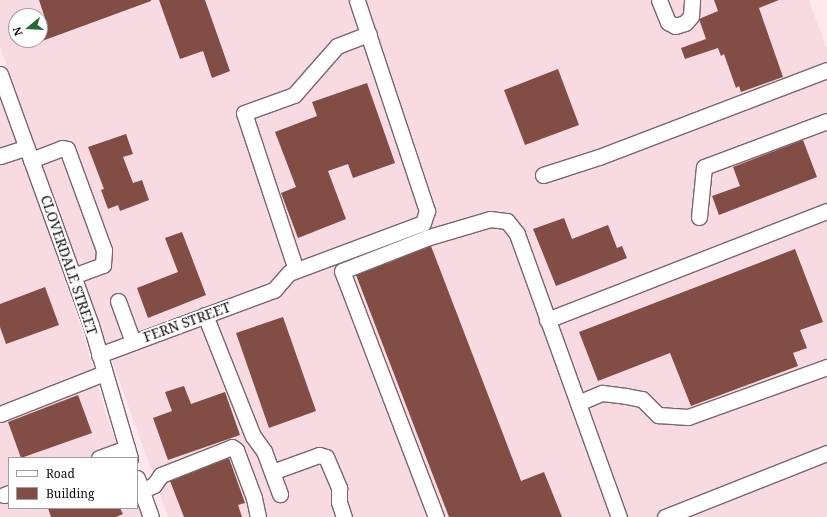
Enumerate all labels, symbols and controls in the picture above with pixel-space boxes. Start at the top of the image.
north arrow [8,8,48,48]
text: N [9,25,26,38]
street label: CLOVERDALE STREET [37,193,101,337]
street label: FERN STREET [141,298,233,346]
legend [8,457,138,509]
text: Road [46,465,75,482]
text: Building [46,485,94,502]

